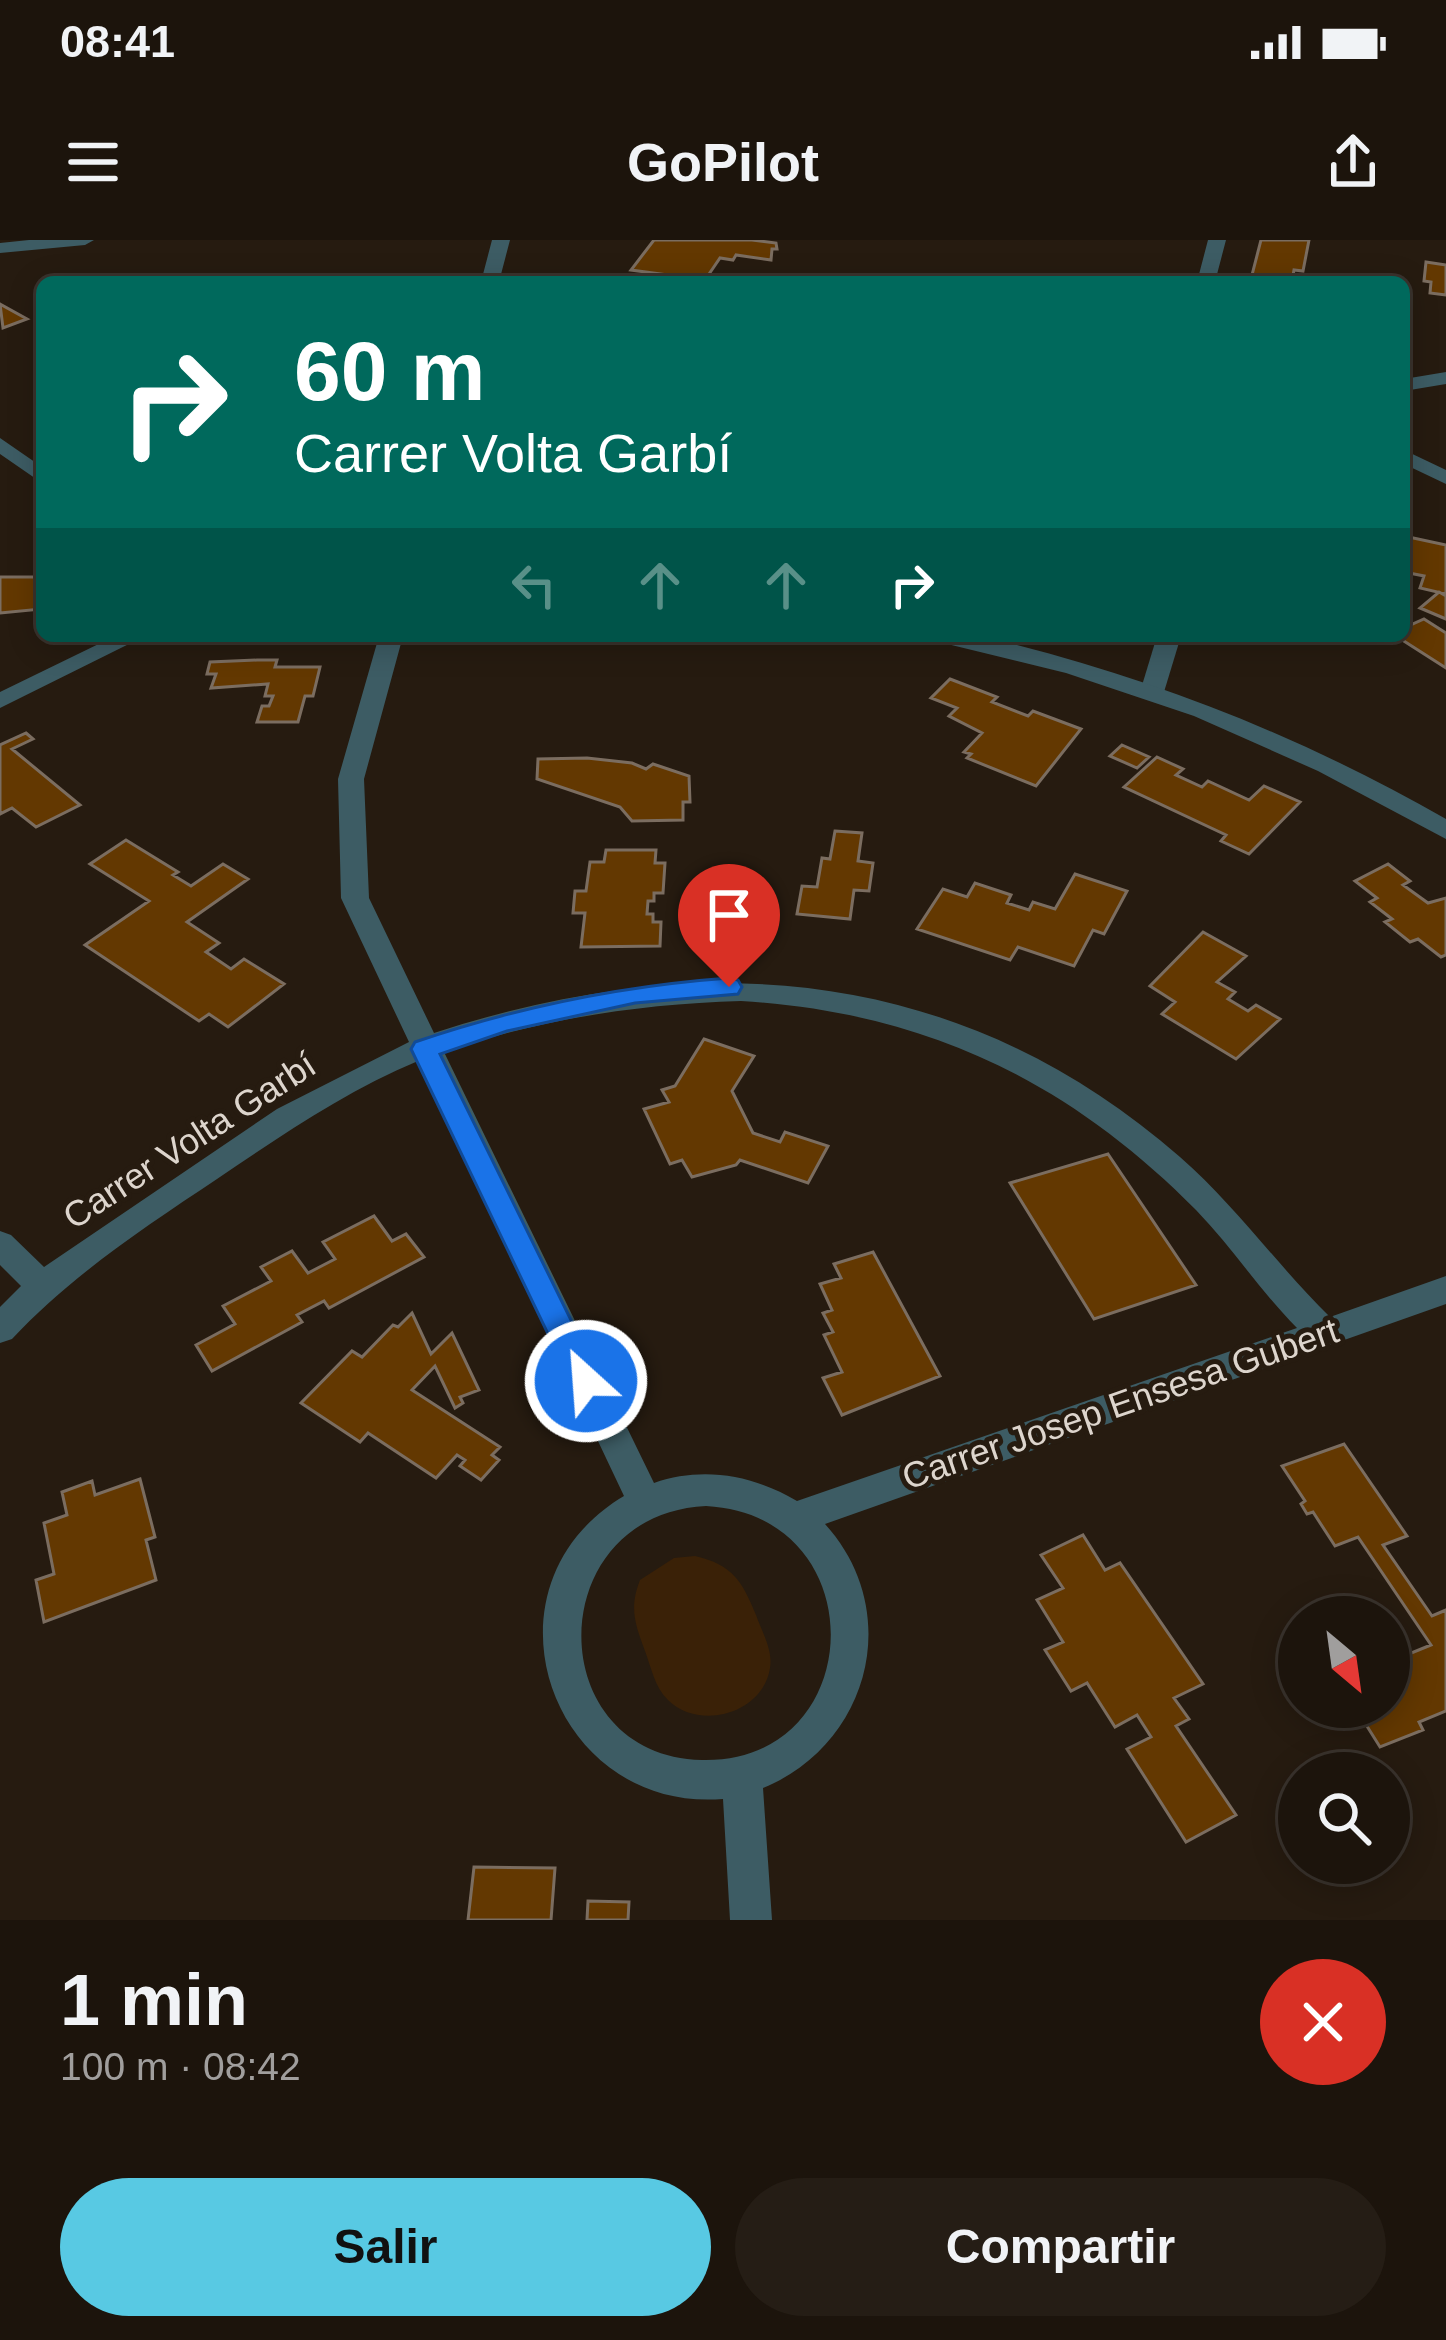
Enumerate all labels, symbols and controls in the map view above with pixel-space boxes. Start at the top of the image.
text: 08:41 [60,16,175,67]
icon: menu [60,129,126,195]
icon: share [1320,129,1386,195]
text: GoPilot [627,132,819,192]
icon: right [96,324,252,480]
text: 60 m [294,324,485,418]
text: Carrer Volta Garbí [294,423,732,483]
icon: left [501,552,567,618]
icon: ahead [627,552,693,618]
icon: ahead [753,552,819,618]
icon: right [879,552,945,618]
pin [678,864,780,987]
icon: arrive [696,882,762,948]
street label: Carrer Volta Garbí [56,1044,323,1237]
street label: Carrer Josep Ensesa Gubert [897,1309,1343,1497]
position arrow [523,1318,649,1444]
north arrow [1278,1596,1410,1728]
map controls [1278,1596,1410,1884]
button: search [1278,1752,1410,1884]
button: close [1260,1959,1386,2085]
text: 1 min [60,1960,248,2040]
text: 100 m · 08:42 [60,2045,301,2088]
button: Salir [60,2178,711,2316]
button: Compartir [735,2178,1386,2316]

